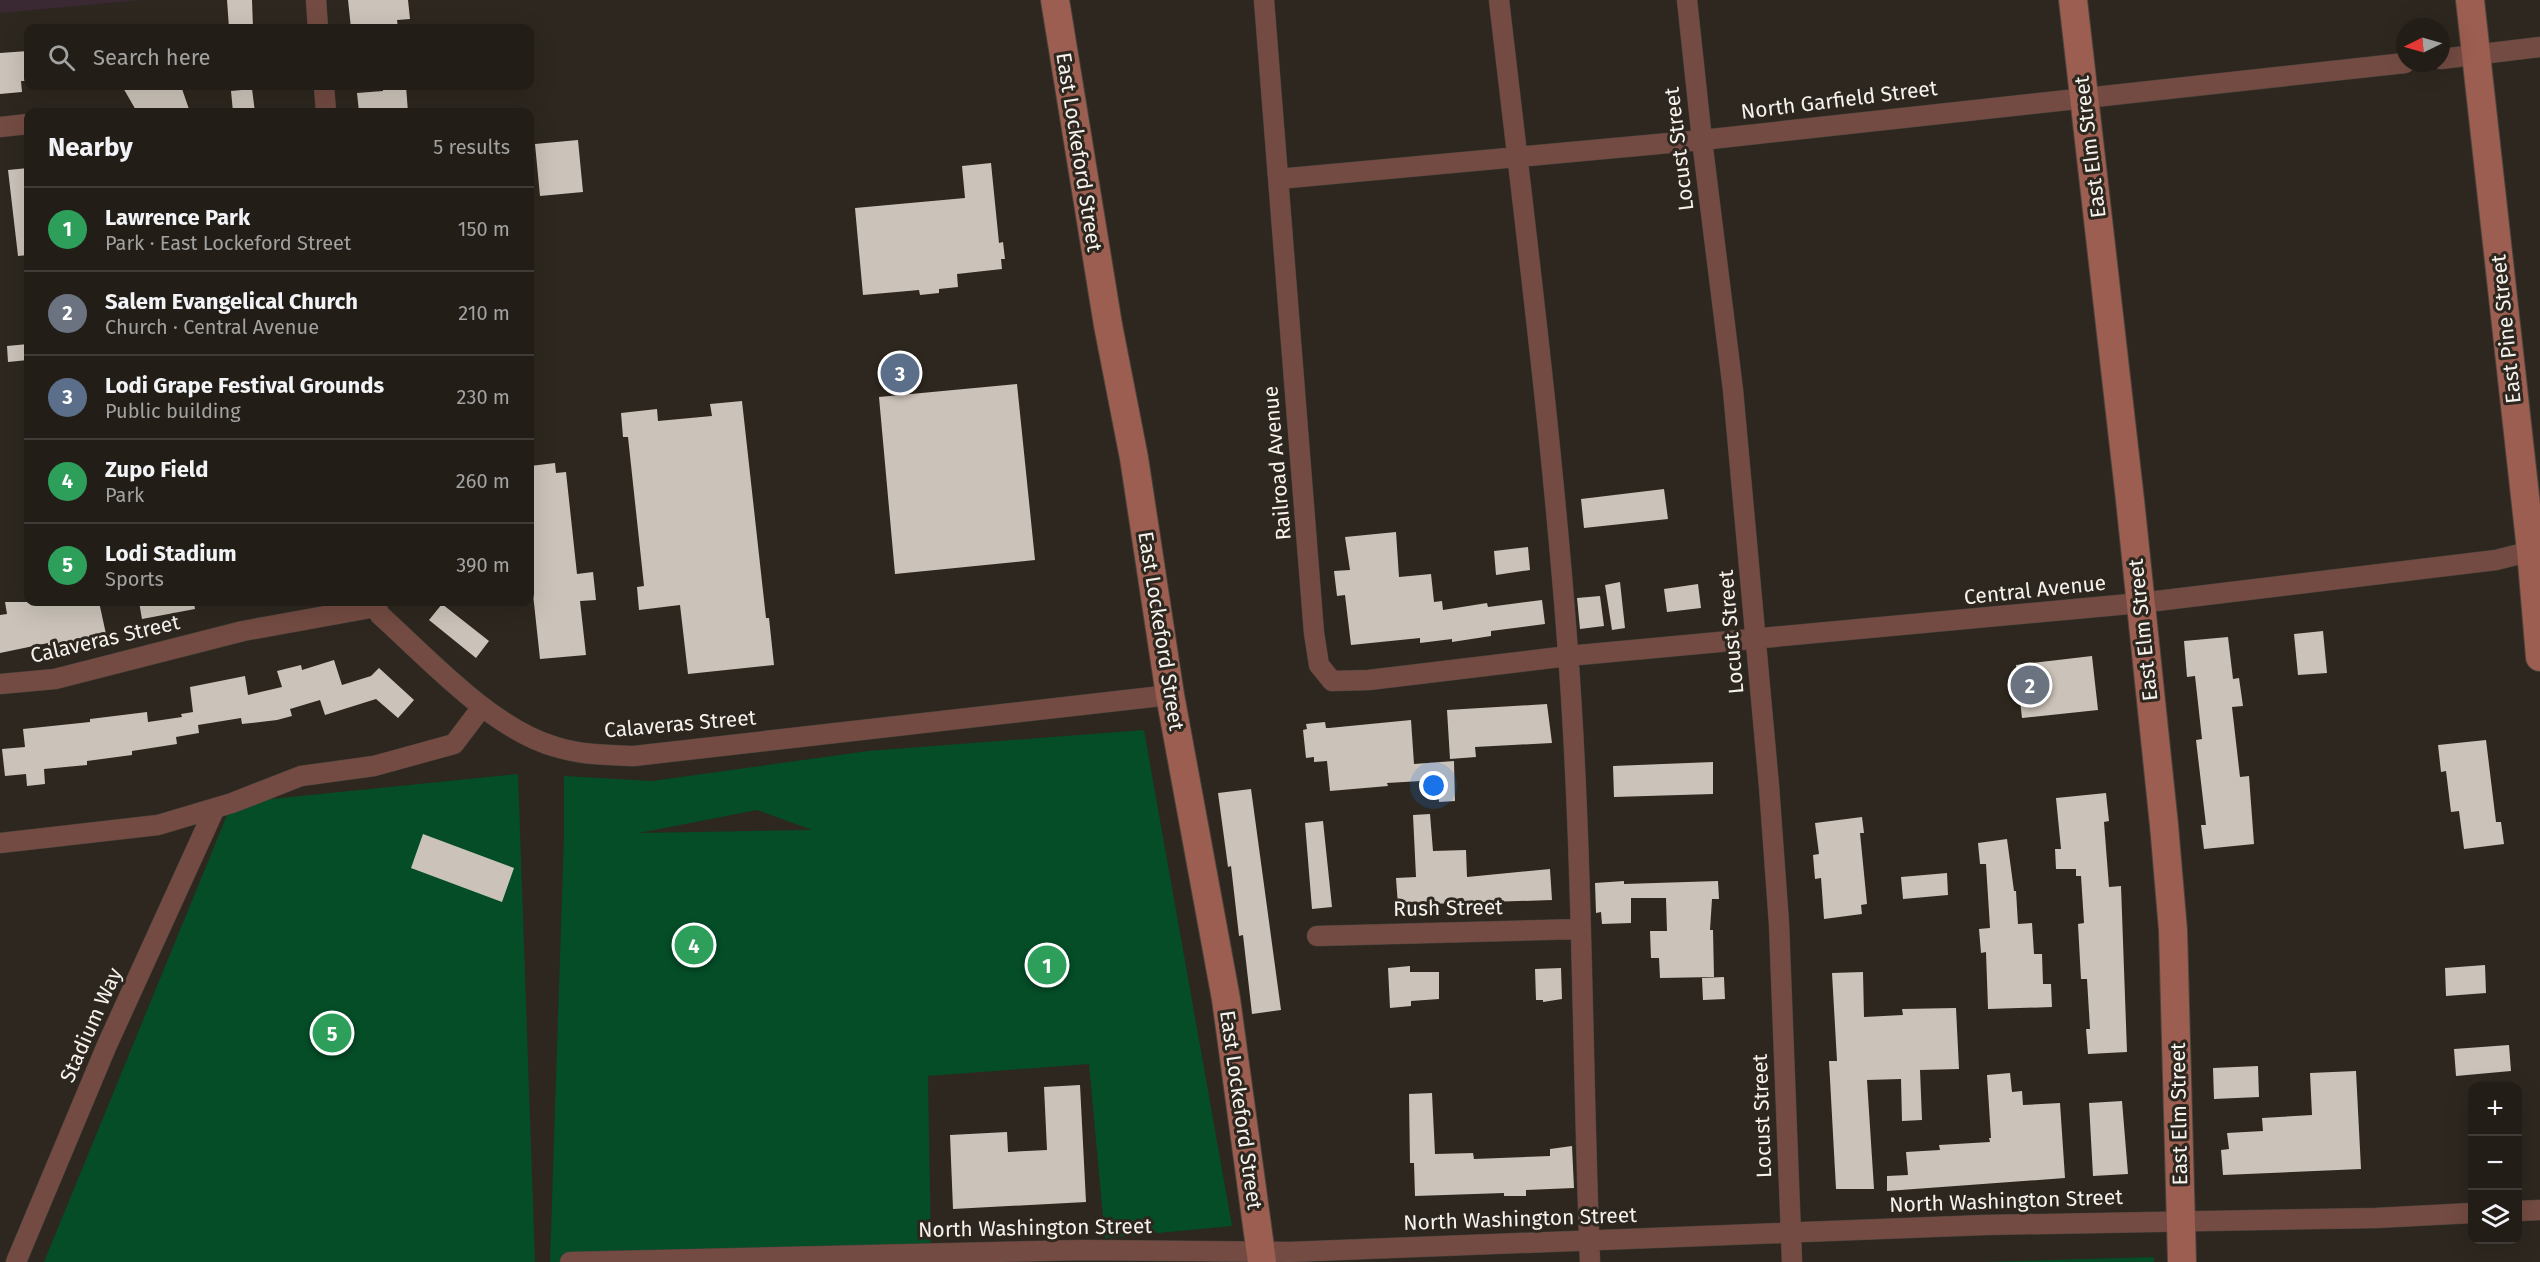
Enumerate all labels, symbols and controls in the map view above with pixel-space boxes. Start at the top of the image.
north arrow [2396,18,2450,72]
search box [24,24,534,90]
icon: search [45,41,78,74]
text: Search here [93,44,211,71]
street label: East Lockeford Street [1050,51,1108,254]
street label: East Elm Street [2068,74,2112,220]
street label: North Garfield Street [1739,75,1939,125]
street label: Locust Street [1658,85,1699,212]
text: Nearby [48,132,133,163]
text: 5 results [433,135,510,159]
text: Lawrence Park [105,204,250,231]
text: 1 [63,217,72,241]
text: 150 m [458,217,510,241]
text: Park · East Lockeford Street [105,231,351,255]
street label: East Pine Street [2485,253,2527,405]
text: Salem Evangelical Church [105,288,358,315]
text: 2 [62,301,73,325]
text: 210 m [458,301,510,325]
text: Church · Central Avenue [105,315,319,339]
pin: 3 [880,350,920,395]
text: Lodi Grape Festival Grounds [105,372,384,399]
text: 3 [62,385,73,409]
text: 230 m [457,385,510,409]
street label: Railroad Avenue [1257,385,1297,541]
text: Public building [105,399,241,423]
text: Zupo Field [105,456,208,483]
text: 4 [62,469,73,493]
text: 260 m [456,469,510,493]
text: Park [105,483,144,507]
street label: East Lockeford Street [1132,530,1190,733]
text: Lodi Stadium [105,540,237,567]
text: 5 [62,553,73,577]
text: 390 m [456,553,510,577]
street label: East Elm Street [2123,557,2163,702]
text: Sports [105,567,164,591]
street label: Locust Street [1713,569,1749,695]
street label: Central Avenue [1963,570,2107,610]
street label: Calaveras Street [28,609,183,669]
pin: 2 [2010,662,2050,708]
street label: Calaveras Street [603,704,758,744]
your location [1419,771,1448,800]
street label: Rush Street [1393,894,1503,922]
pin: 4 [674,922,714,968]
pin: 1 [1028,942,1066,988]
street label: Stadium Way [54,963,128,1086]
street label: East Lockeford Street [1214,1009,1268,1212]
pin: 5 [312,1010,352,1056]
street label: East Elm Street [2165,1042,2193,1186]
street label: Locust Street [1747,1053,1777,1179]
map controls [2468,1082,2522,1244]
button: + [2468,1082,2522,1136]
button: − [2468,1136,2522,1190]
street label: North Washington Street [1889,1184,2124,1218]
button: layers [2468,1190,2522,1244]
street label: North Washington Street [1403,1202,1638,1236]
street label: North Washington Street [918,1213,1152,1243]

